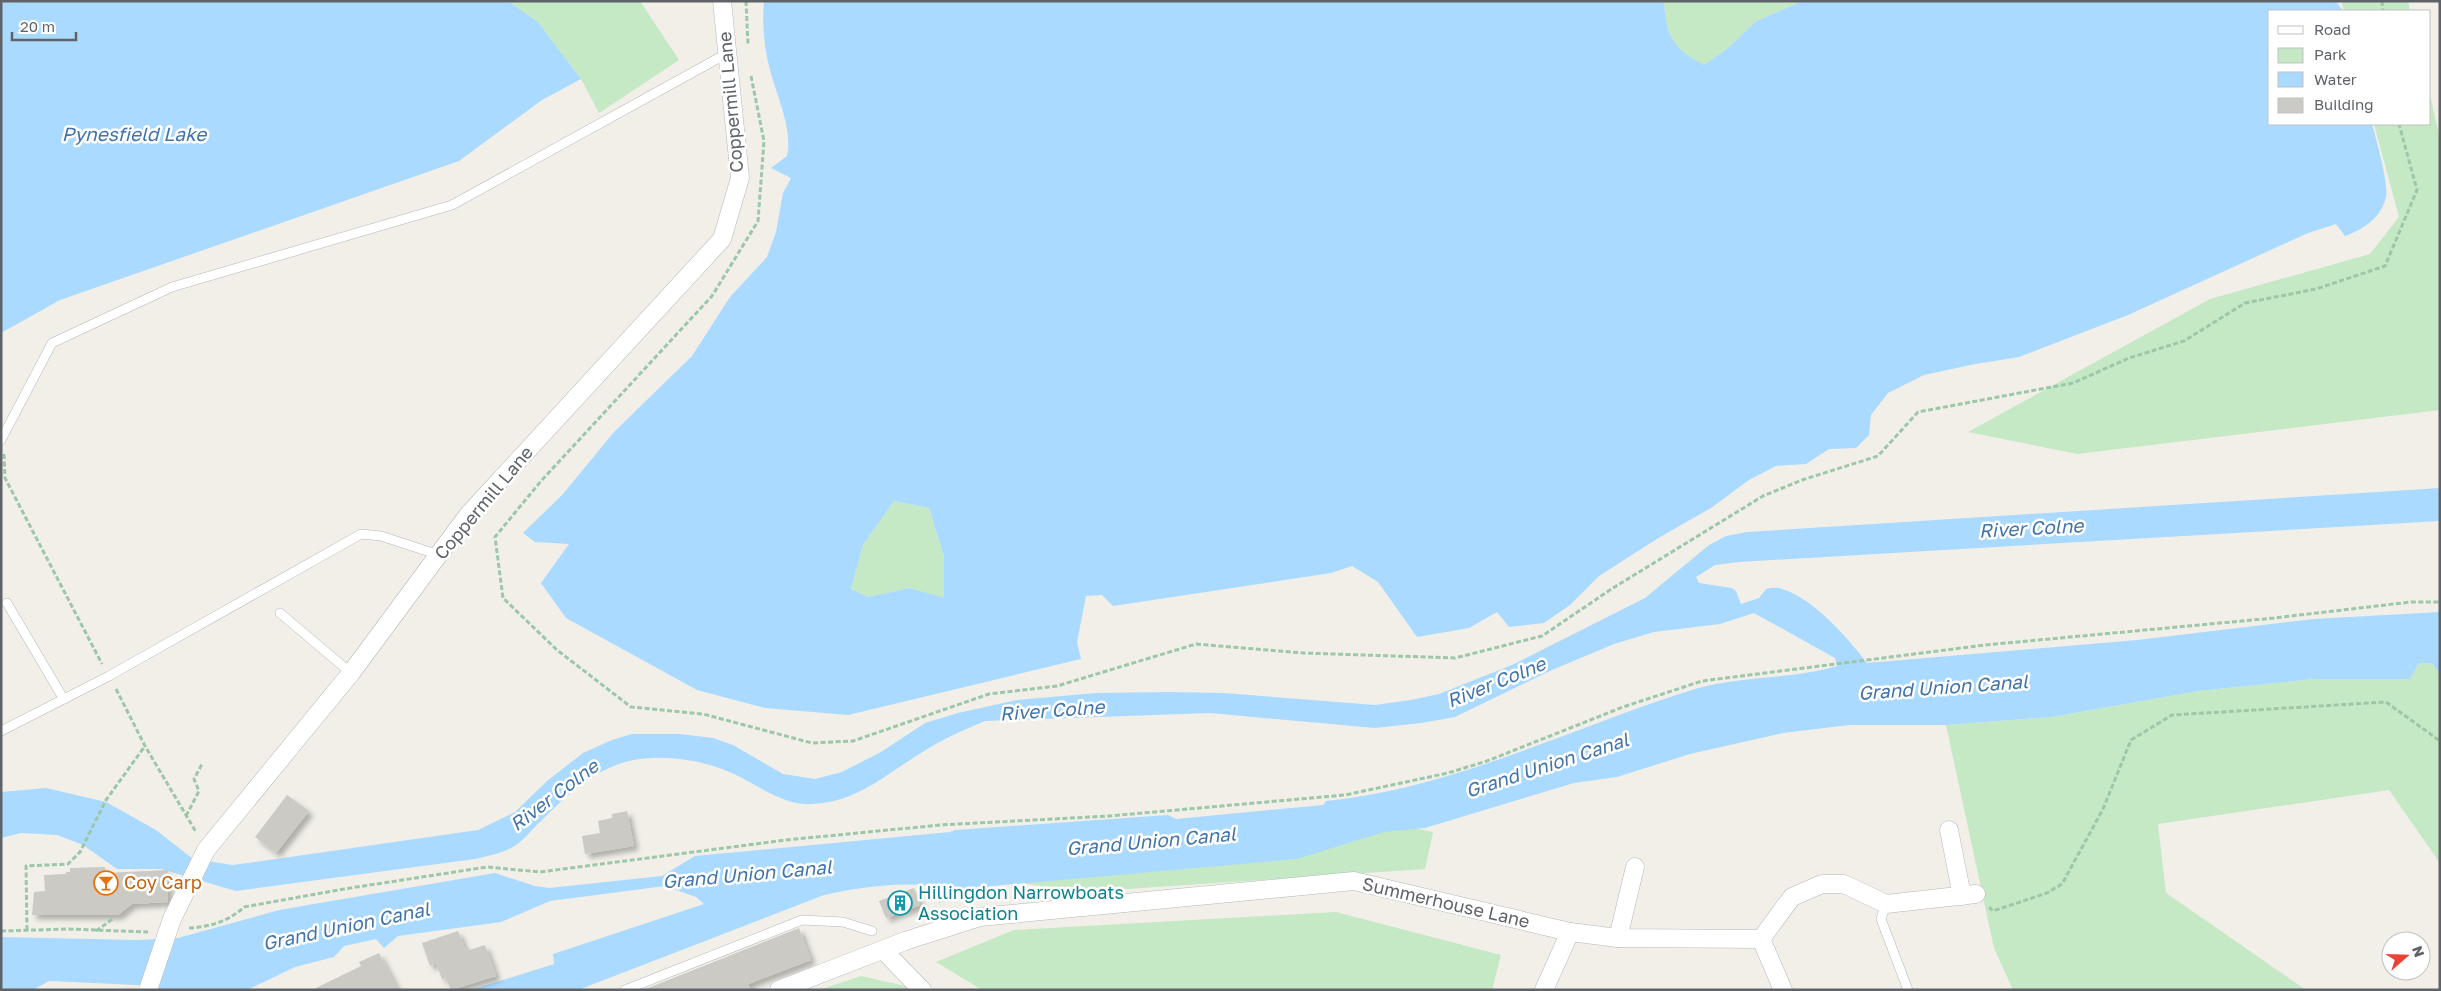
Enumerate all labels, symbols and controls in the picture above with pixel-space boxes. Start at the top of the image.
scale bar [12,10,76,42]
legend [2268,10,2431,125]
text: 20 m [20,17,55,35]
text: Road [2314,20,2351,38]
street label: Coppermill Lane [713,31,747,174]
text: Park [2314,45,2347,63]
text: Water [2314,70,2357,88]
text: Building [2314,95,2374,113]
water label: Pynesfield Lake [62,122,208,145]
street label: Coppermill Lane [429,441,537,564]
water label: River Colne [1978,513,2086,542]
water label: River Colne [1443,651,1550,712]
water label: Grand Union Canal [1857,669,2030,704]
water label: River Colne [999,694,1107,725]
water label: Grand Union Canal [1462,727,1632,802]
water label: River Colne [505,753,604,835]
water label: Grand Union Canal [1065,822,1238,859]
water label: Grand Union Canal [661,855,834,892]
bar icon: Coy Carp [93,870,119,896]
place label: Coy Carp [124,871,202,893]
street label: Summerhouse Lane [1360,872,1532,932]
place label: Hillingdon Narrowboats Association [918,881,1124,924]
building icon: Hillingdon Narrowboats Association [887,890,913,916]
water label: Grand Union Canal [260,896,432,954]
north arrow [2381,931,2431,981]
text: N [2409,943,2428,959]

